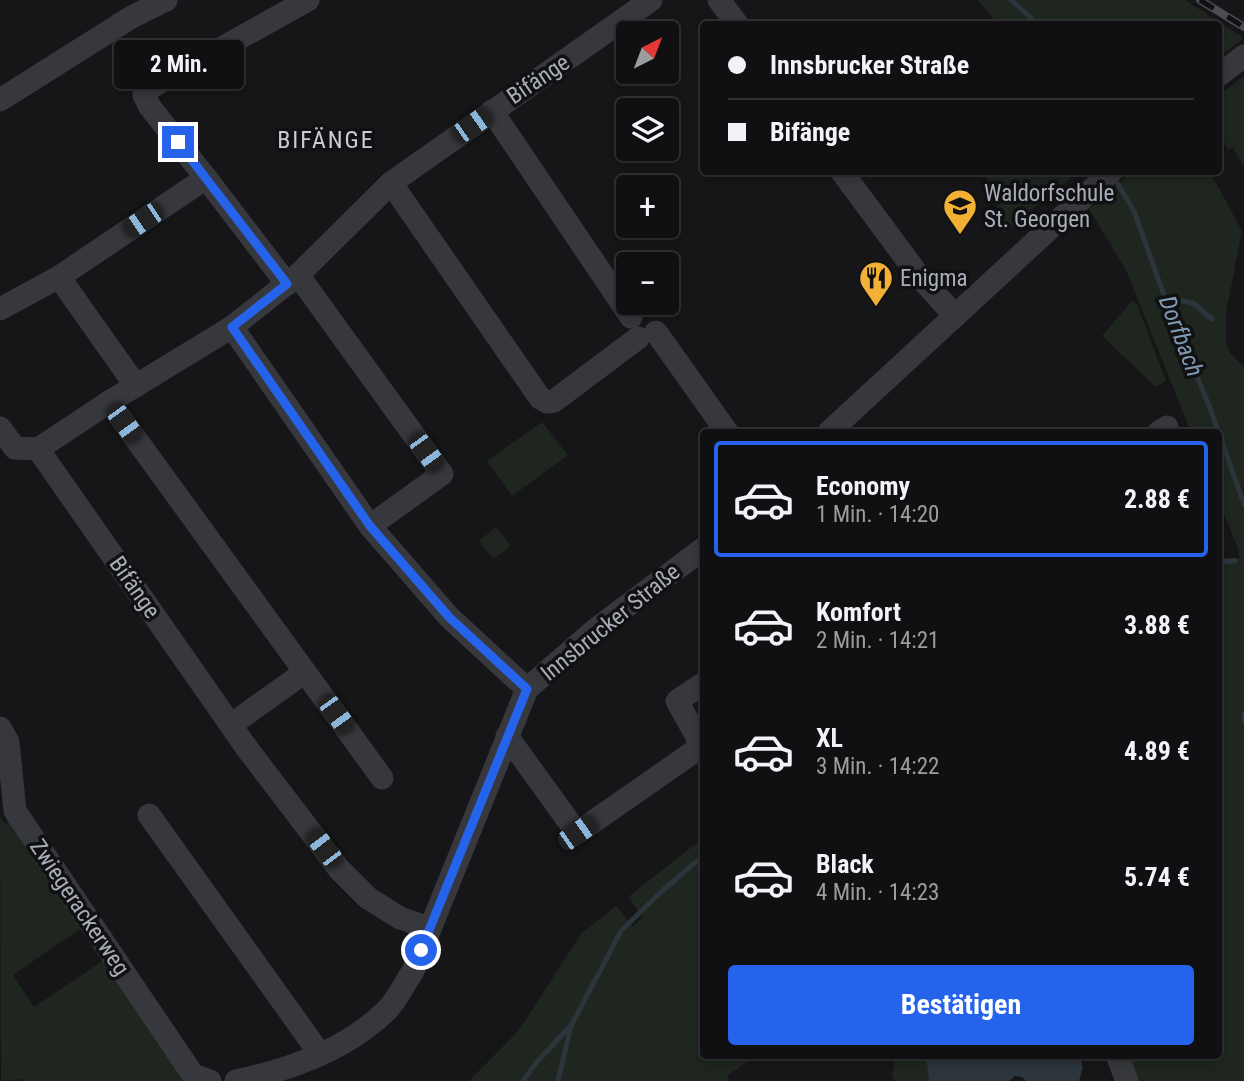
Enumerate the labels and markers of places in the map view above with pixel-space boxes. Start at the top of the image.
place label: Waldorfschule St. Georgen [984,180,1114,233]
school or university icon: Waldorfschule St. Georgen [941,187,979,236]
restaurant icon: Enigma [857,259,895,308]
place label: Enigma [900,265,968,292]

